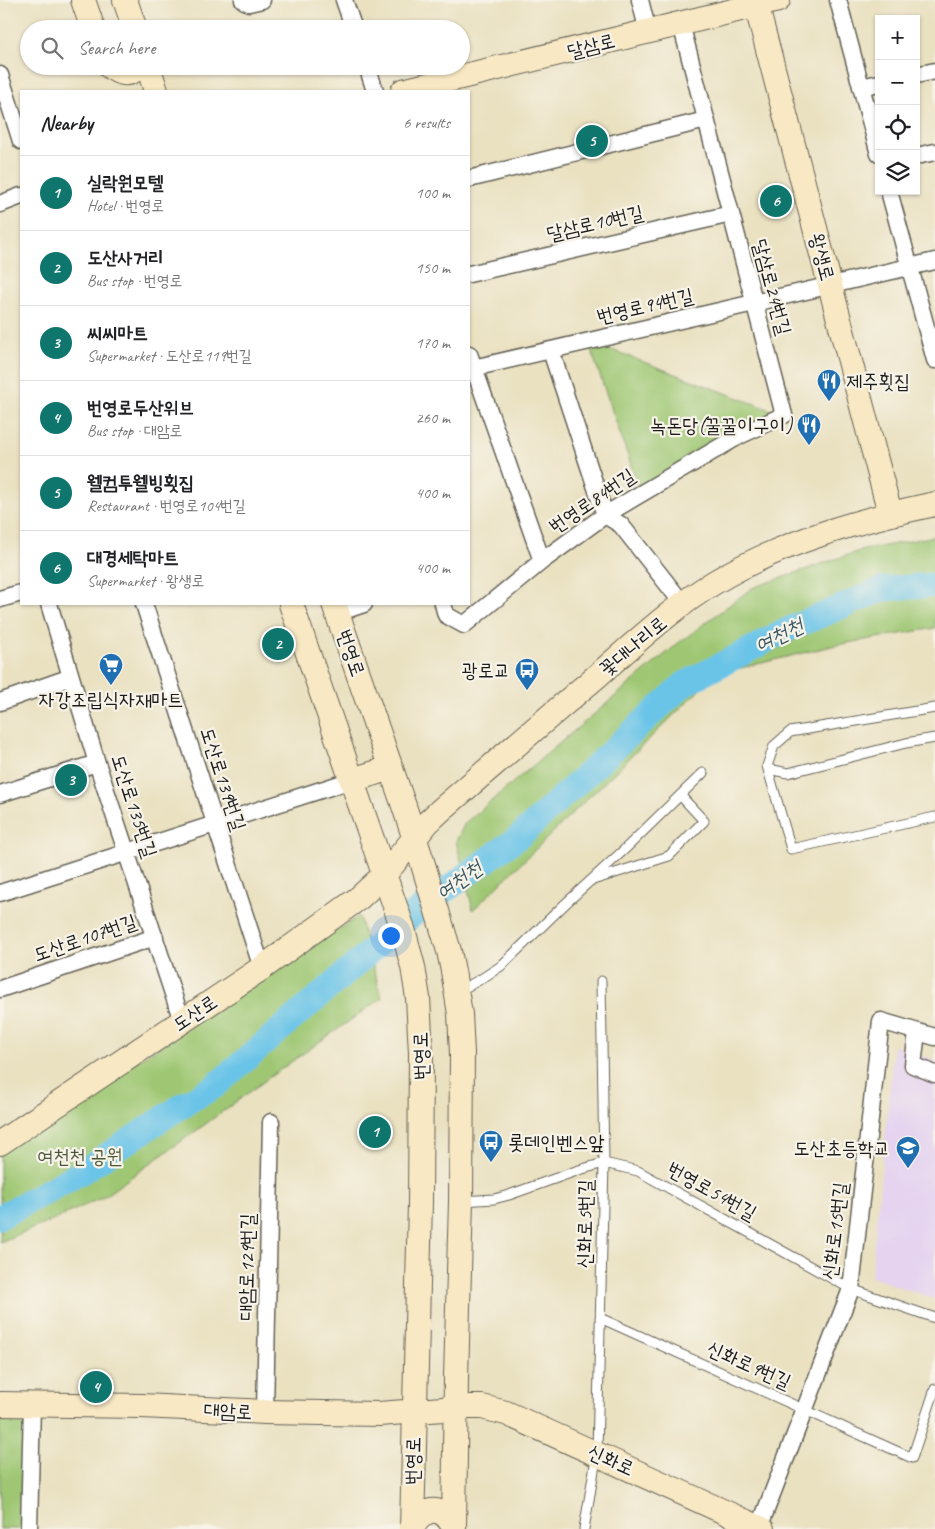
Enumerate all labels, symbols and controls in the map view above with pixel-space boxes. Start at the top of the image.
map controls [875,15,920,195]
button: + [875,15,920,60]
search box [20,20,470,75]
street label: 달삼로 [565,28,617,64]
icon: search [38,34,66,62]
text: Search here [78,36,155,60]
button: − [875,60,920,105]
button: locate [875,105,920,150]
text: Nearby [40,110,93,136]
text: 6 results [403,113,450,133]
pin: 5 [576,122,608,160]
button: layers [875,150,920,195]
text: 실락원모텔 [87,171,163,195]
pin: 6 [760,182,792,220]
text: 1 [52,183,60,203]
text: 100 m [416,183,450,203]
text: Hotel · 번영로 [87,196,164,216]
street label: 달삼로10번길 [544,200,646,246]
street label: 왕생로 [804,230,840,284]
street label: 달삼로24번길 [747,236,797,338]
text: 도산사거리 [87,246,163,270]
text: 2 [52,258,60,278]
text: 150 m [416,258,450,278]
text: Bus stop · 번영로 [87,271,182,291]
street label: 번영로94번길 [594,283,696,329]
text: 씨씨마트 [87,321,148,345]
text: 3 [52,333,60,353]
text: 170 m [416,333,450,353]
text: Supermarket · 도산로119번길 [87,346,252,366]
restaurant icon: 제주횟집 [816,368,842,402]
place label: 제주횟집 [846,369,910,394]
text: 번영로두산위브 [87,396,194,420]
text: 4 [52,408,60,428]
text: 260 m [416,408,450,428]
restaurant icon: 녹돈당(꿀꿀이구이) [796,412,822,446]
place label: 녹돈당(꿀꿀이구이) [650,413,793,438]
text: Bus stop · 대암로 [87,421,182,441]
street label: 번영로84번길 [544,463,640,539]
text: 웰컴투웰빙횟집 [87,471,194,495]
text: 5 [53,483,59,503]
text: 400 m [416,483,450,503]
text: Restaurant · 번영로104번길 [87,496,246,516]
text: 대경세탁마트 [87,546,179,570]
text: 6 [52,558,60,578]
text: 400 m [416,558,450,578]
text: Supermarket · 왕생로 [87,571,204,591]
street label: 꽃대나리로 [594,611,672,681]
water label: 여천천 [751,611,809,658]
pin: 2 [262,625,294,663]
street label: 번영로 [331,626,371,680]
supermarket icon: 자강조립식자재마트 [98,652,124,686]
bus stop icon: 광로교 [514,657,540,691]
place label: 광로교 [462,658,510,683]
place label: 자강조립식자재마트 [39,687,183,712]
street label: 도산로139번길 [195,724,251,834]
street label: 도산로135번길 [106,751,162,861]
pin: 3 [55,761,87,799]
water label: 여천천 [431,853,489,905]
street label: 도산로107번길 [30,909,140,967]
your location [378,923,404,949]
street label: 도산로 [168,989,222,1037]
street label: 번영로 [408,1032,434,1080]
pin: 1 [359,1113,391,1151]
bus stop icon: 롯데인벤스앞 [478,1129,504,1163]
place label: 롯데인벤스앞 [508,1130,605,1155]
school or university icon: 도산초등학교 [895,1135,921,1169]
place label: 도산초등학교 [793,1136,890,1161]
park label: 여천천 공원 [37,1144,123,1169]
street label: 번영로54번길 [663,1156,761,1226]
street label: 신화로5번길 [572,1179,598,1269]
street label: 신화로15번길 [817,1181,853,1281]
street label: 대암로129번길 [234,1213,260,1321]
street label: 신화로9번길 [703,1335,795,1395]
pin: 4 [80,1368,112,1406]
street label: 대암로 [203,1397,253,1425]
street label: 번영로 [400,1437,426,1485]
street label: 신화로 [584,1439,638,1481]

